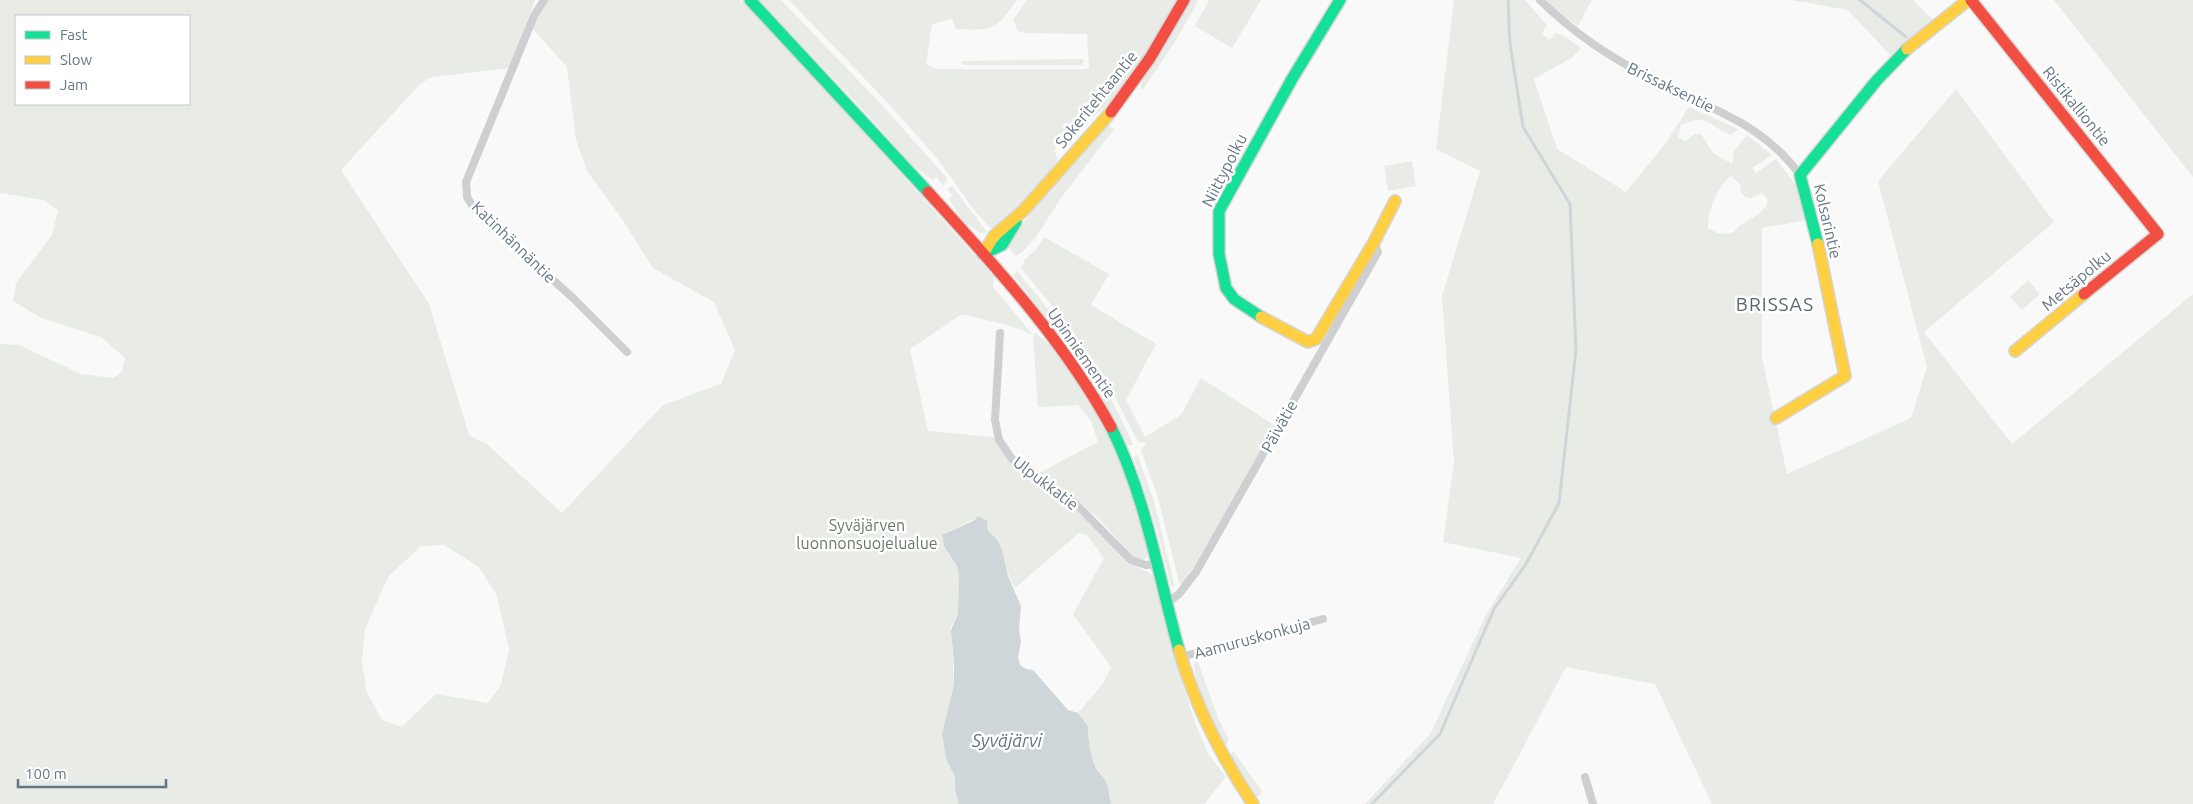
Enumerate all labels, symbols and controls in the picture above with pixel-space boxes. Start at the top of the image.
legend [15,15,190,105]
text: Fast [60,26,88,43]
street label: Sokeritehtaantie [1051,47,1141,151]
text: Slow [60,51,93,68]
street label: Brissaksentie [1625,58,1717,116]
street label: Ristikalliontie [2039,63,2115,149]
text: Jam [60,76,88,93]
street label: Niittypolku [1198,130,1250,210]
street label: Kolsarintie [1811,182,1845,260]
street label: Katinhännäntie [468,198,560,286]
street label: Metsäpolku [2038,246,2114,314]
district label: BRISSAS [1736,293,1814,315]
street label: Upinniementie [1044,304,1120,402]
street label: Päivätie [1257,397,1301,455]
street label: Ulpukkatie [1010,453,1082,513]
park label: Syväjärven luonnonsuojelualue [796,516,938,552]
street label: Aamuruskonkuja [1192,614,1312,662]
water label: Syväjärvi [971,730,1042,750]
scale bar [18,756,165,788]
text: 100 m [25,765,67,782]

